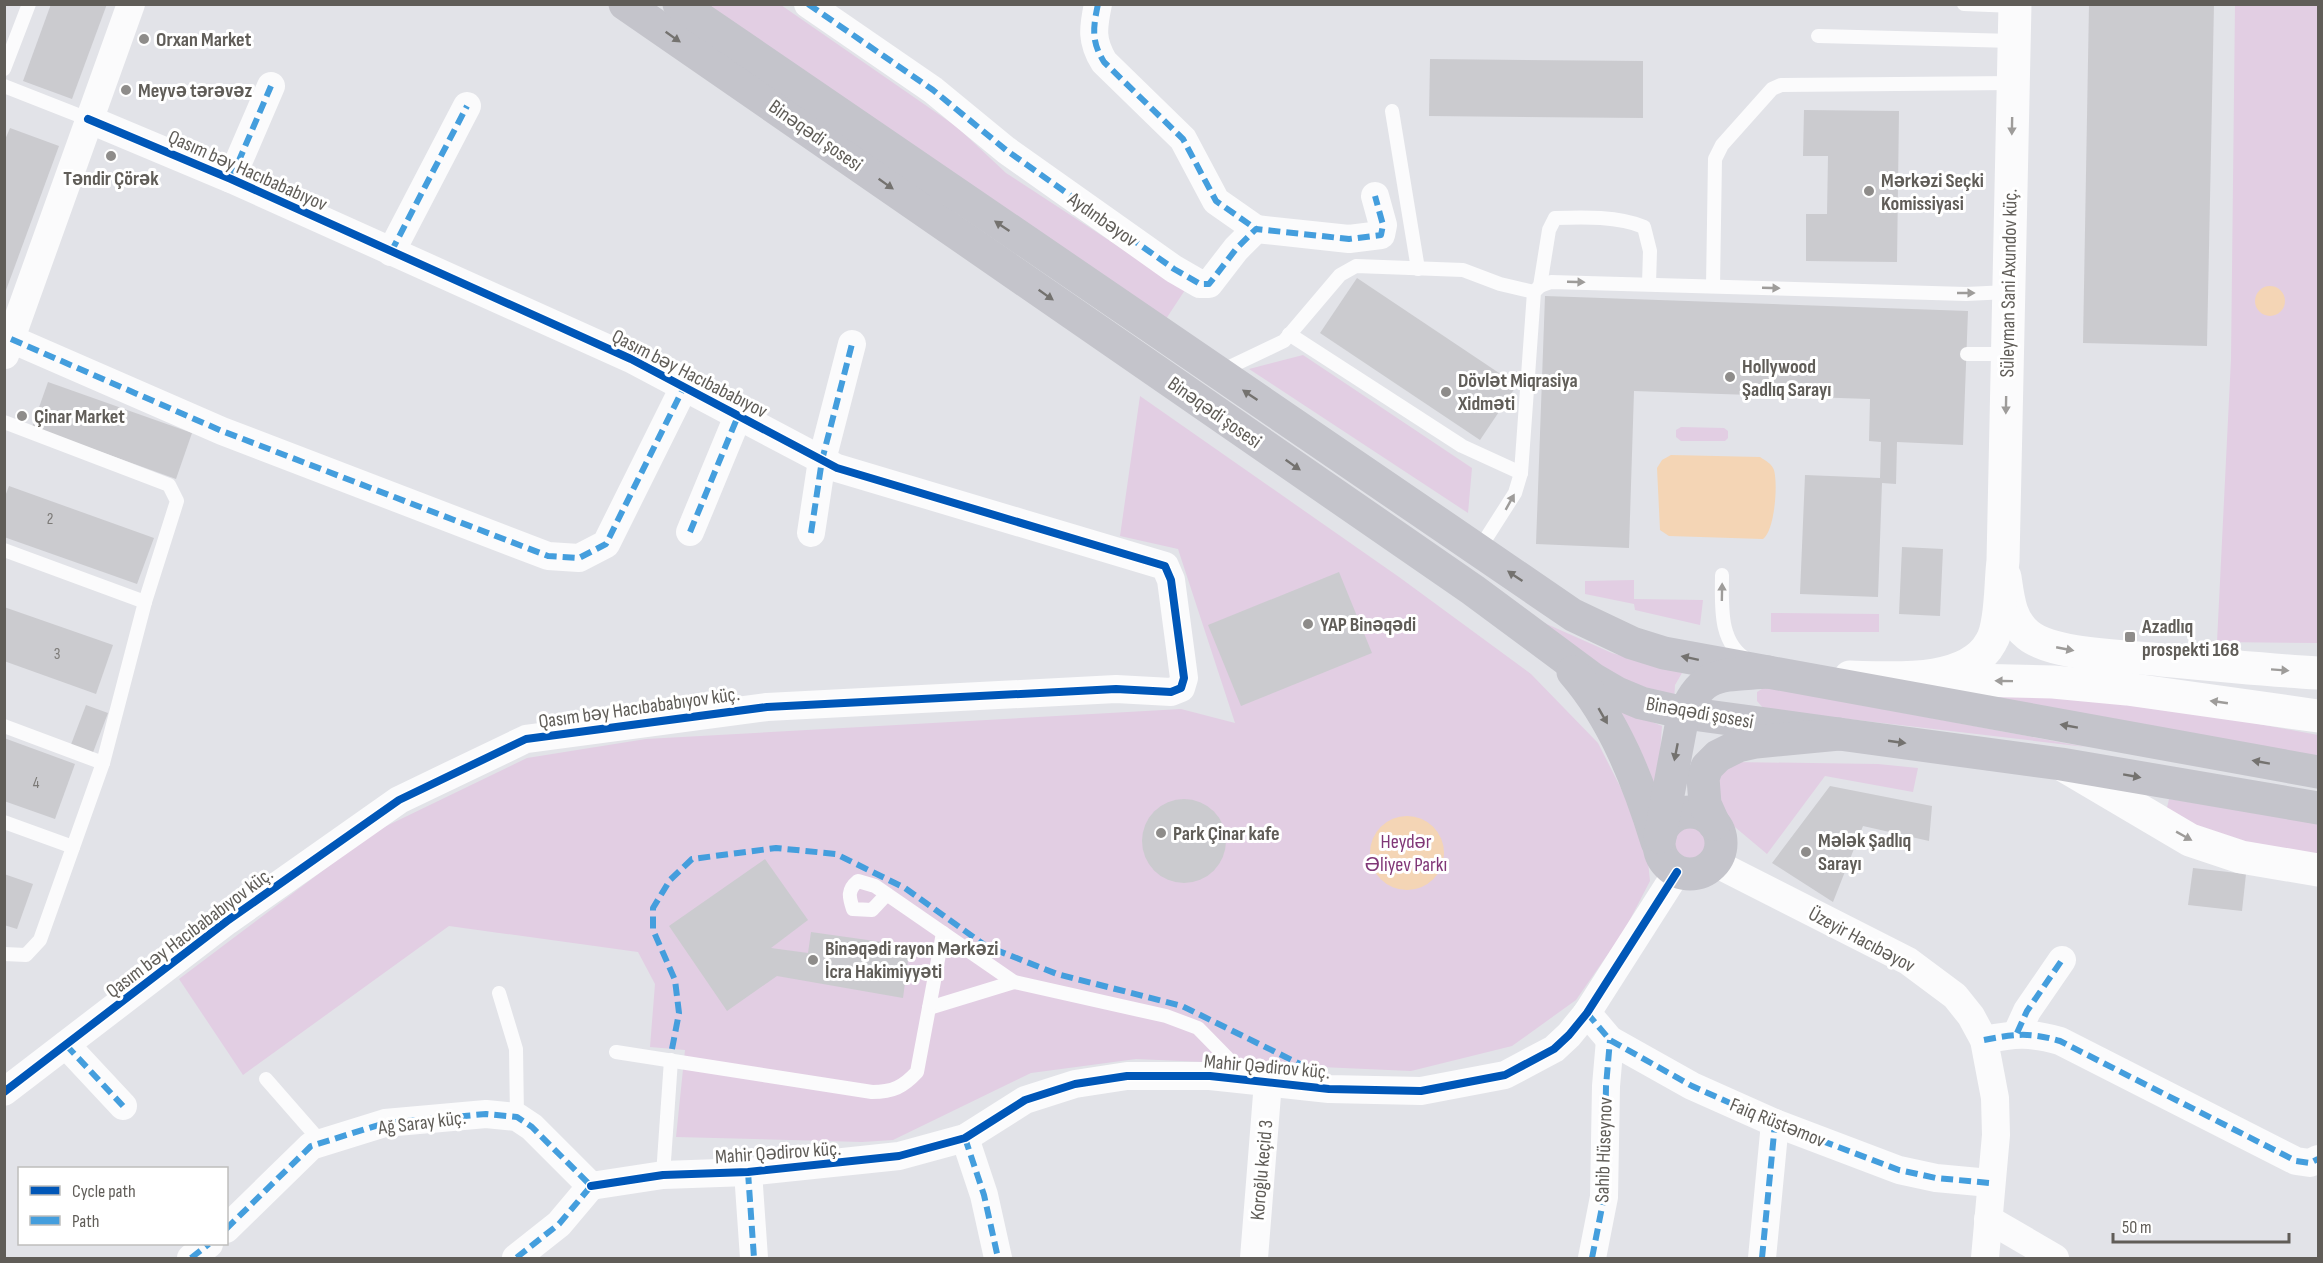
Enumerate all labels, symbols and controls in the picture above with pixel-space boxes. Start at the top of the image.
place label: Orxan Market [156,28,252,52]
one-way arrow [665,31,681,43]
marker: Orxan Market [137,32,151,46]
place label: Meyvə tərəvəz [138,79,252,103]
marker: Meyvə tərəvəz [119,83,133,97]
street label: Binəqədi şosesi [764,95,867,177]
one-way arrow [2007,116,2017,135]
street label: Qasım bəy Hacıbababıyov [164,125,331,217]
marker: Təndir Çörək [104,149,118,163]
place label: Təndir Çörək [63,167,159,191]
place label: Mərkəzi Seçki Komissiyasi [1881,169,1984,216]
one-way arrow [877,178,893,190]
marker: Mərkəzi Seçki Komissiyasi [1862,184,1876,198]
street label: Aydınbəyov [1062,187,1142,253]
street label: Süleyman Sani Axundov küç. [1995,188,2023,378]
one-way arrow [995,220,1011,232]
one-way arrow [1566,278,1585,287]
one-way arrow [1761,283,1780,293]
one-way arrow [1956,288,1975,298]
one-way arrow [1038,289,1054,300]
street label: Qasım bəy Hacıbababıyov [608,324,772,424]
place label: Hollywood Şadlıq Sarayı [1742,355,1831,402]
place label: Dövlət Miqrasiya Xidməti [1457,369,1578,416]
marker: Hollywood Şadlıq Sarayı [1723,370,1737,384]
street label: Binəqədi şosesi [1163,372,1266,454]
marker: Dövlət Miqrasiya Xidməti [1439,385,1453,399]
one-way arrow [1242,390,1258,401]
one-way arrow [2001,395,2010,414]
place label: Çinar Market [34,405,125,429]
marker: Çinar Market [15,409,29,423]
one-way arrow [1284,459,1300,471]
one-way arrow [1505,494,1515,511]
house number: 2 [47,510,53,529]
one-way arrow [1507,571,1523,582]
one-way arrow [1717,583,1727,602]
place label: YAP Binəqədi [1320,613,1416,637]
place label: Azadlıq prospekti 168 [2141,615,2239,662]
marker: YAP Binəqədi [1301,617,1315,631]
marker: Azadlıq prospekti 168 [2123,630,2137,644]
house number: 3 [54,645,60,664]
one-way arrow [2056,645,2075,654]
one-way arrow [1681,653,1699,663]
one-way arrow [2271,666,2290,675]
one-way arrow [1995,676,2014,686]
street label: Qasım bəy Hacıbababıyov küç. [537,682,741,734]
street label: Binəqədi şosesi [1644,692,1755,734]
one-way arrow [2209,697,2228,706]
one-way arrow [1598,708,1608,725]
one-way arrow [2059,722,2078,731]
one-way arrow [1888,737,1907,747]
one-way arrow [1671,743,1680,762]
one-way arrow [2251,757,2270,766]
one-way arrow [2122,772,2141,781]
house number: 4 [33,774,40,793]
place label: Park Çinar kafe [1173,822,1279,846]
marker: Park Çinar kafe [1154,826,1168,840]
place label: Mələk Şadlıq Sarayı [1818,829,1911,876]
park label: Heydər Əliyev Parkı [1365,830,1447,877]
one-way arrow [2176,831,2193,841]
marker: Mələk Şadlıq Sarayı [1799,845,1813,859]
street label: Qasım bəy Hacıbababıyov küç. [101,862,278,1003]
street label: Üzeyir Hacıbəyov [1804,902,1919,978]
place label: Binəqədi rayon Mərkəzi İcra Hakimiyyəti [825,937,998,984]
marker: Binəqədi rayon Mərkəzi İcra Hakimiyyəti [806,953,820,967]
street label: Mahir Qədirov küç. [1203,1050,1331,1084]
street label: Faiq Rüstəmov [1726,1093,1829,1153]
street label: Sahib Hüseynov [1590,1096,1618,1203]
street label: Ağ Saray küç. [376,1106,467,1140]
street label: Koroğlu keçid 3 [1246,1119,1278,1221]
street label: Mahir Qədirov küç. [714,1137,842,1169]
legend [18,1167,228,1245]
text: Cycle path [72,1181,136,1202]
scale bar [2113,1206,2288,1244]
text: Path [72,1211,100,1232]
text: 50 m [2122,1217,2152,1238]

